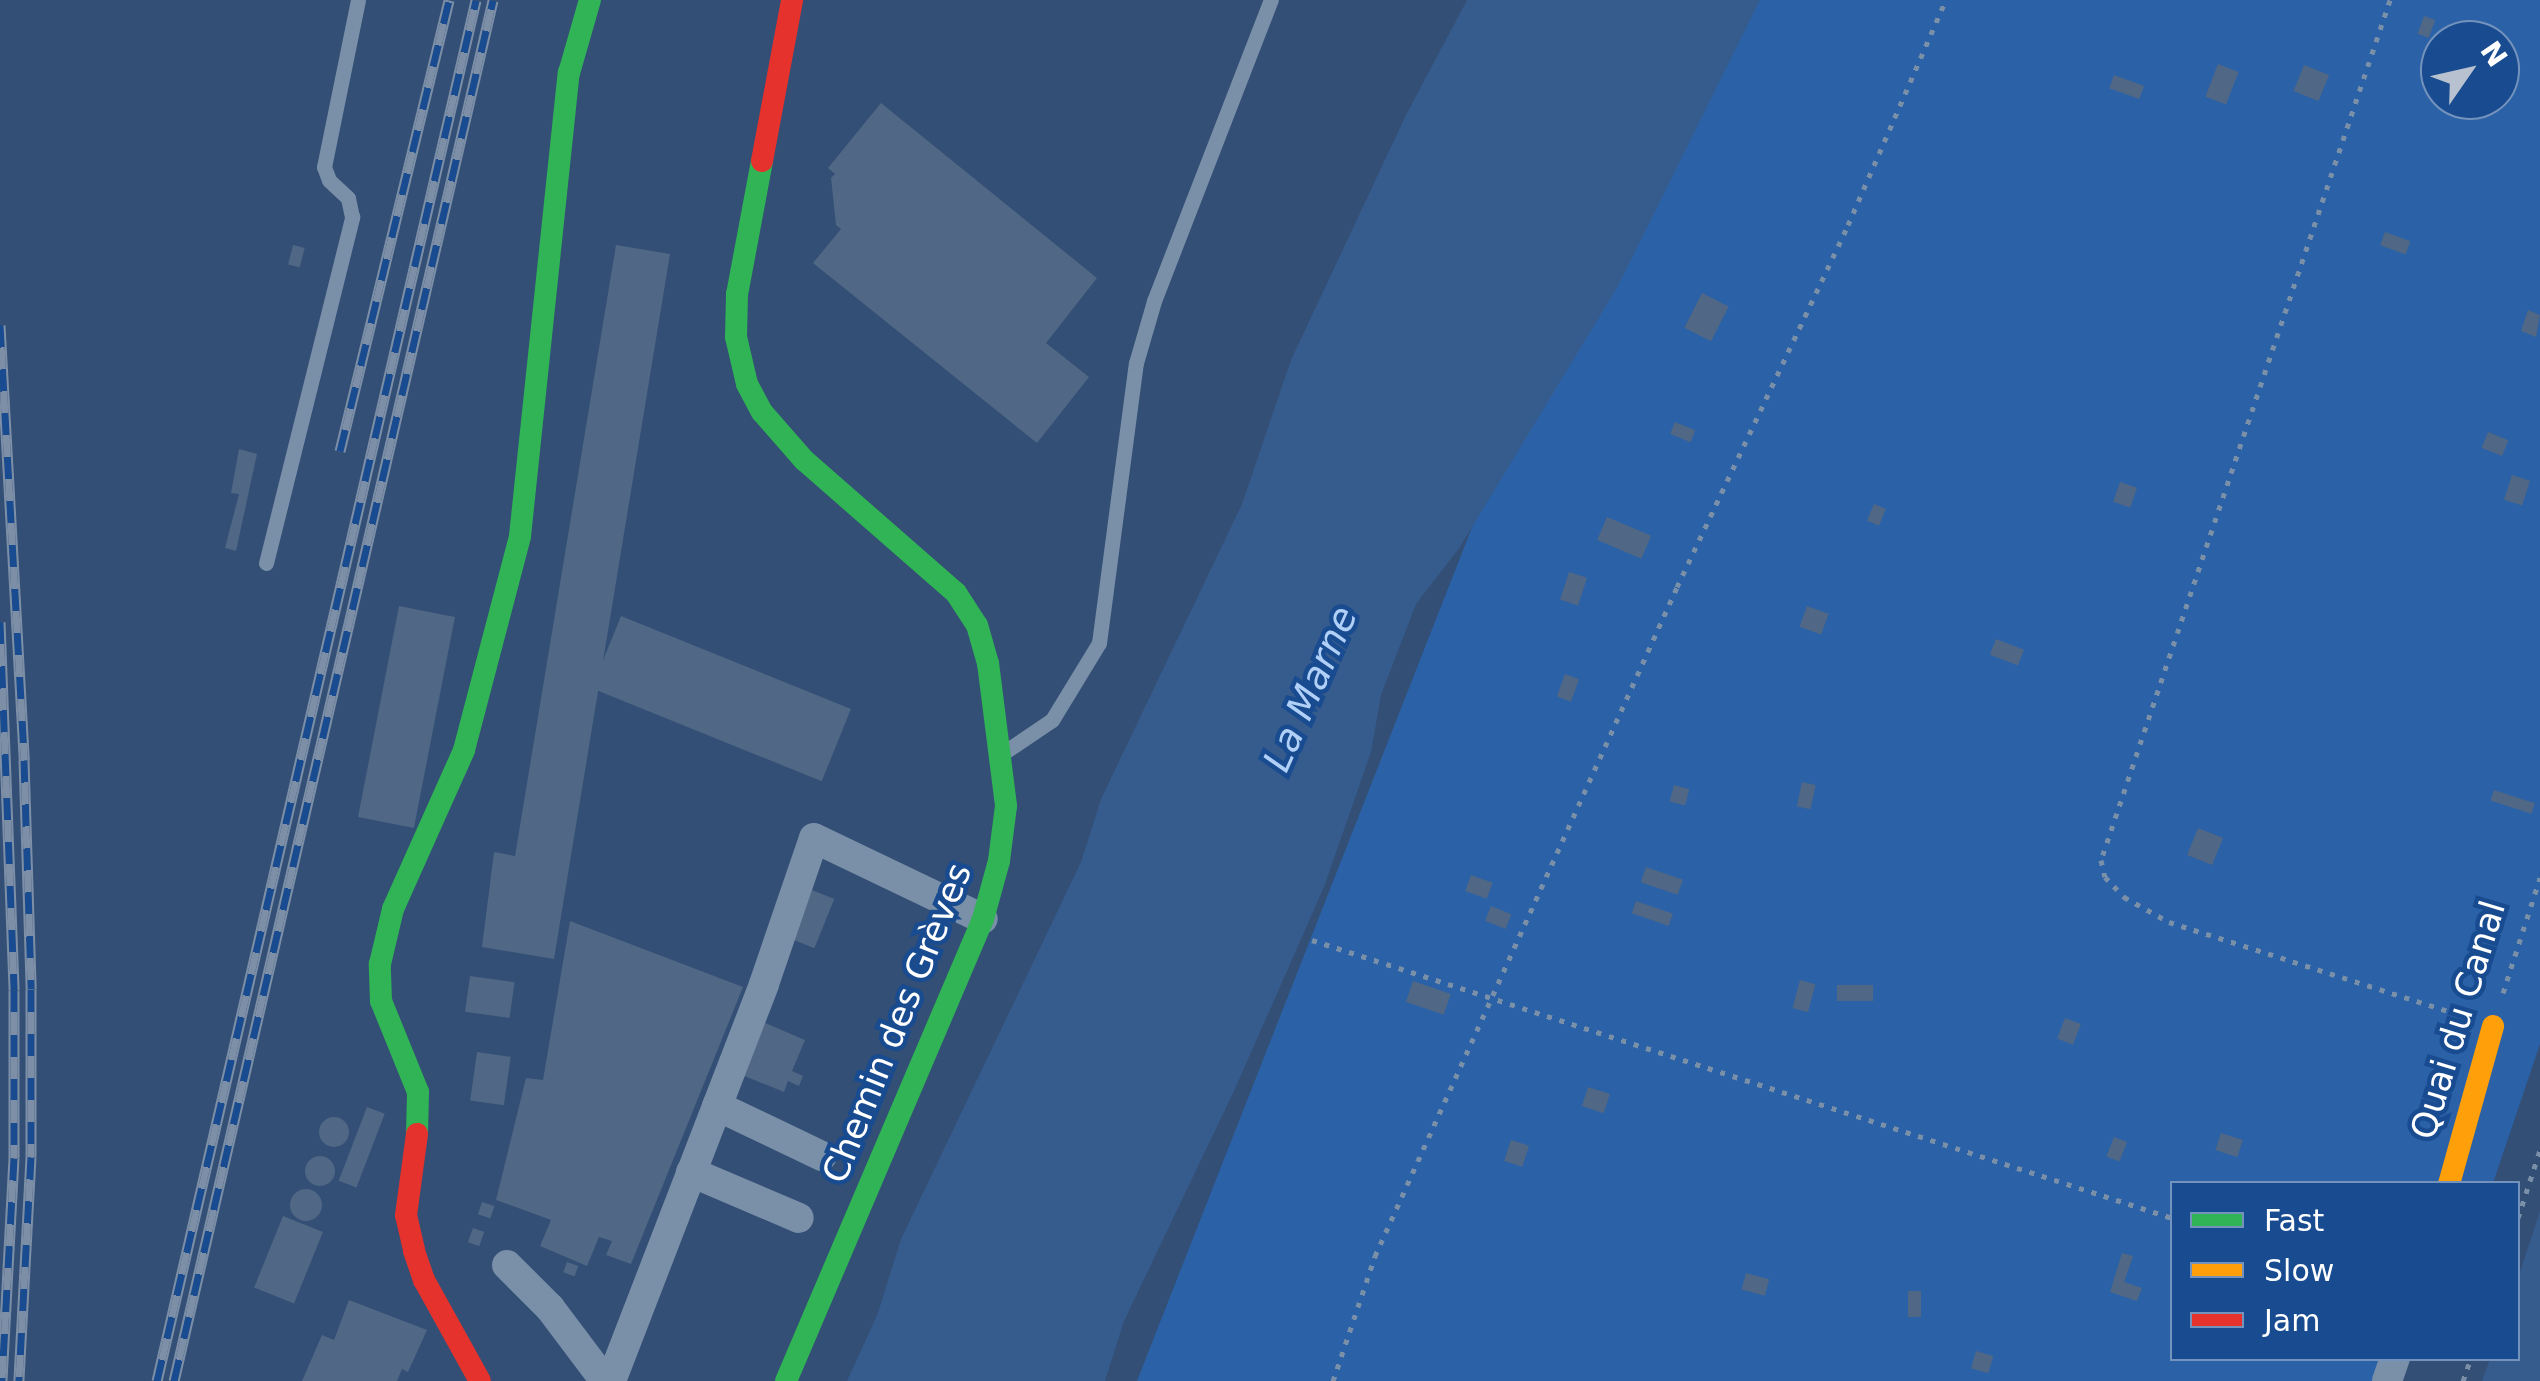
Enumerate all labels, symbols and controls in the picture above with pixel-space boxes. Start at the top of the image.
north arrow [2420,20,2520,120]
text: N [2473,35,2514,73]
water label: La Marne [1254,599,1368,779]
street label: Chemin des Grèves [814,857,980,1189]
street label: Quai du Canal [2402,896,2514,1144]
legend [2170,1181,2520,1361]
text: Fast [2264,1203,2324,1238]
text: Slow [2264,1253,2334,1288]
text: Jam [2264,1303,2320,1338]

